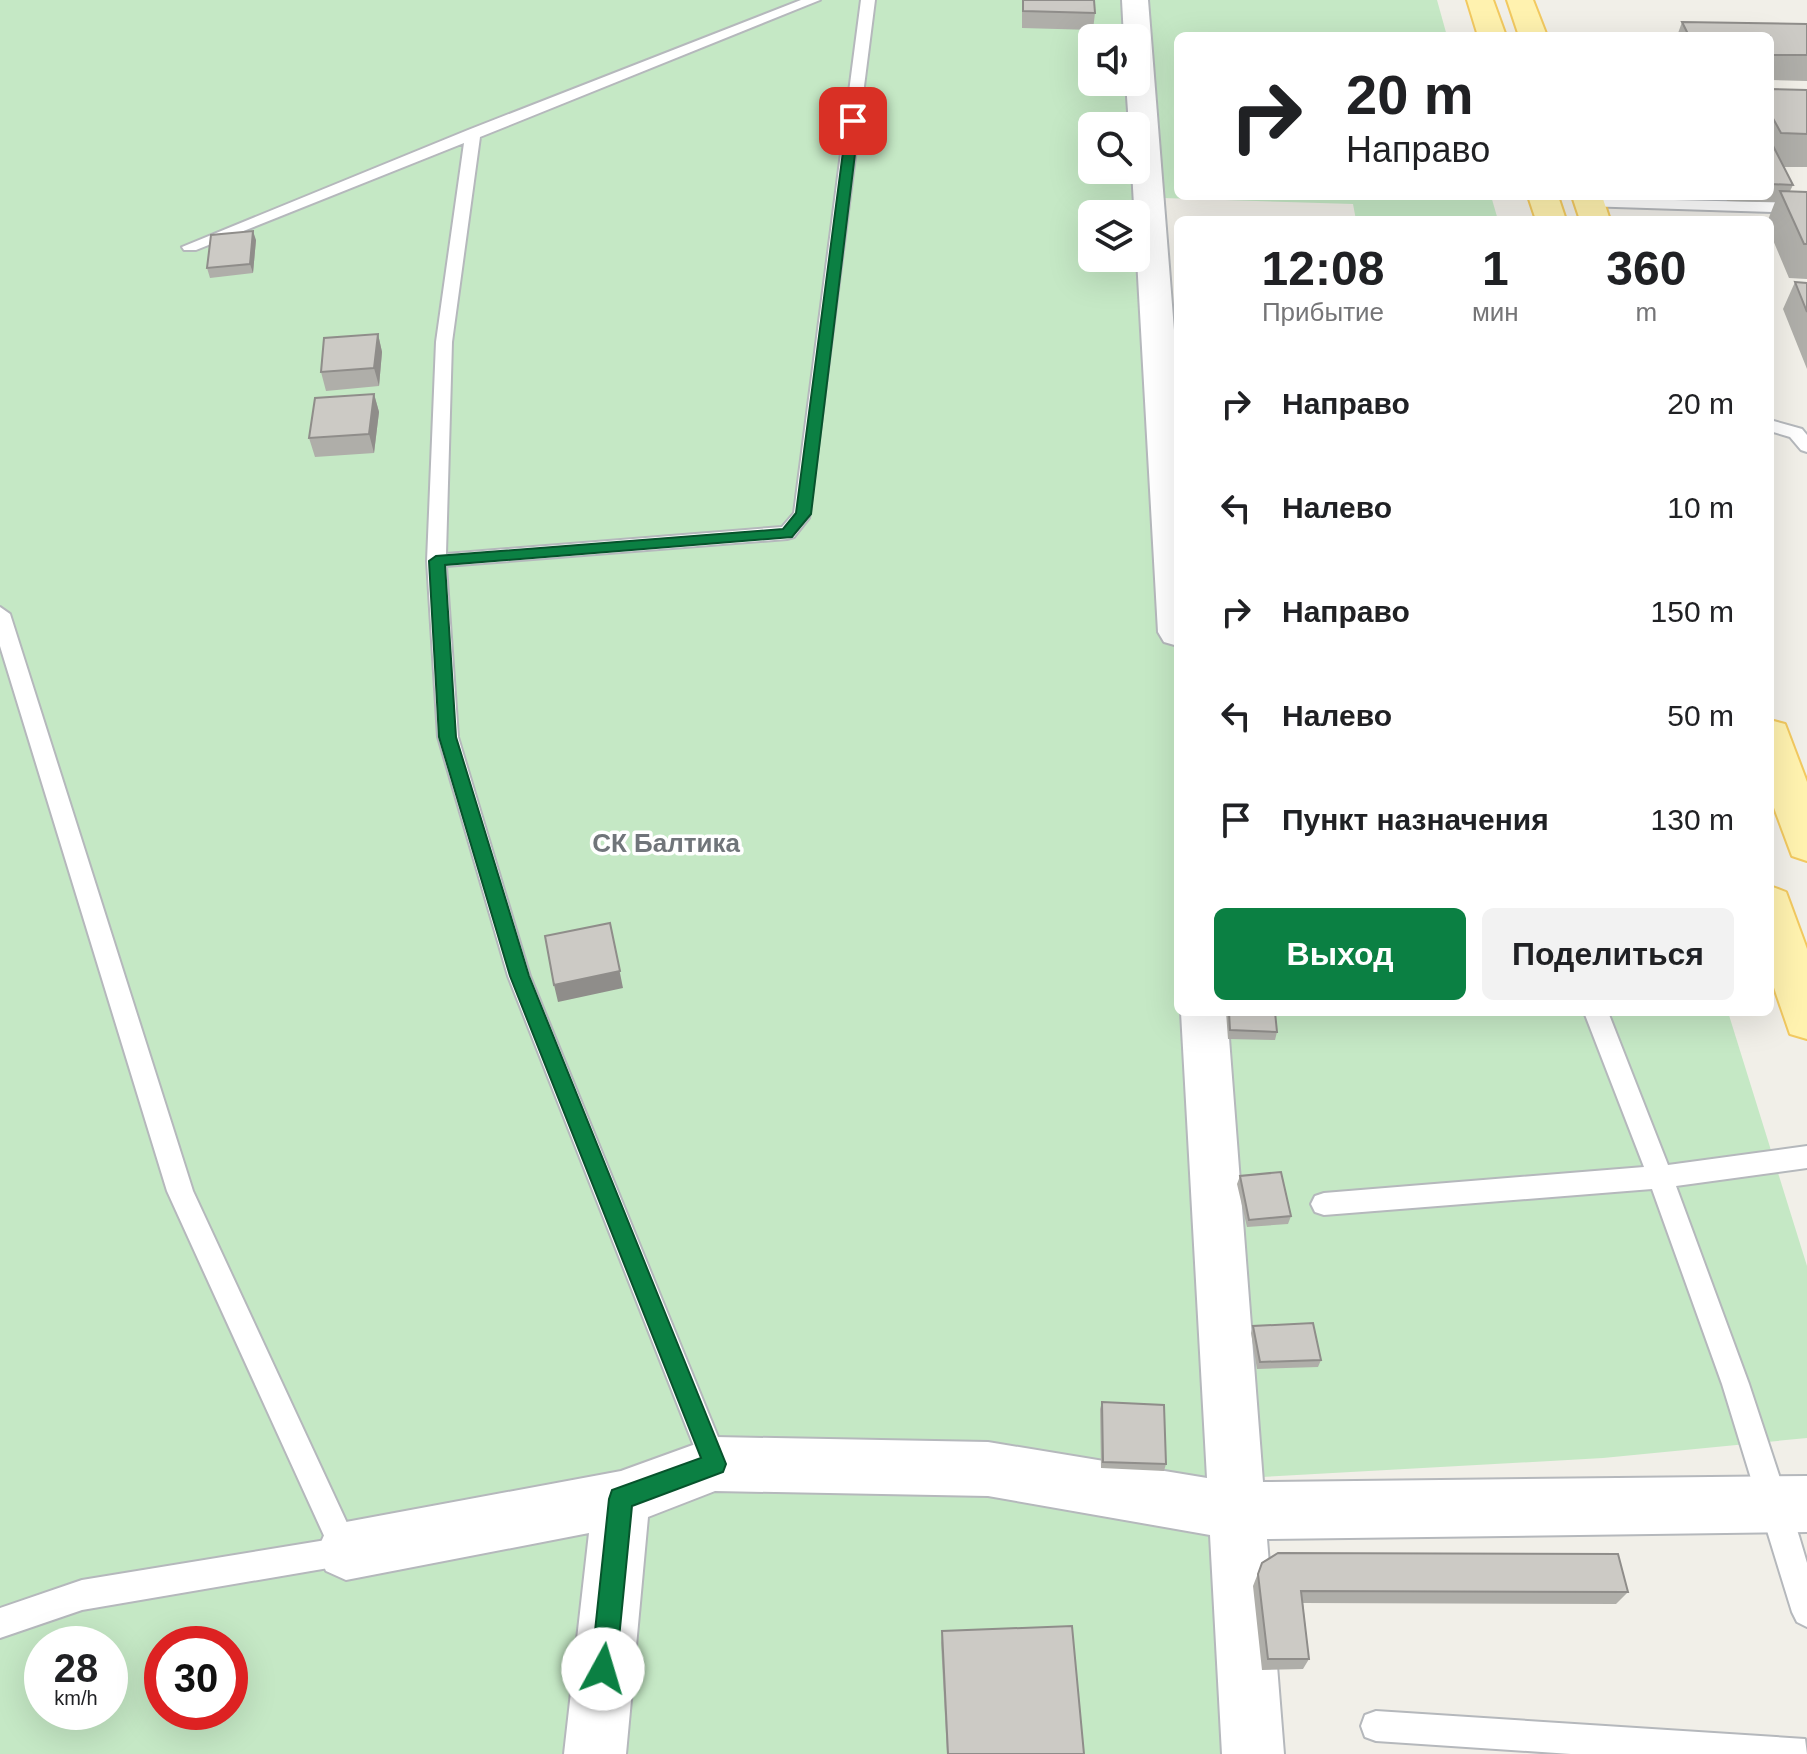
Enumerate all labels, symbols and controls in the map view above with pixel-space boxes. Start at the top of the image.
map controls [1078,24,1150,272]
button: sound [1078,24,1150,96]
text: 20 m [1346,63,1474,126]
icon: right [1214,64,1318,168]
pin [819,87,887,155]
icon: arrive [831,99,875,143]
button: search [1078,112,1150,184]
text: Направо [1346,129,1490,170]
button: layers [1078,200,1150,272]
text: 12:08 [1262,242,1384,295]
text: 1 [1482,242,1509,295]
text: 360 [1606,242,1686,295]
text: Прибытие [1262,297,1384,327]
text: мин [1472,297,1519,327]
text: m [1636,297,1657,327]
icon: right [1214,382,1258,426]
text: Направо [1282,387,1410,420]
text: 20 m [1667,387,1734,420]
icon: left [1214,486,1258,530]
text: Налево [1282,491,1392,524]
text: 10 m [1667,491,1734,524]
icon: right [1214,590,1258,634]
text: Направо [1282,595,1410,628]
text: 150 m [1651,595,1734,628]
icon: left [1214,694,1258,738]
text: Налево [1282,699,1392,732]
text: 50 m [1667,699,1734,732]
icon: arrive [1214,798,1258,842]
text: Пункт назначения [1282,803,1549,836]
text: 130 m [1651,803,1734,836]
district label: СК Балтика [592,828,740,858]
button: Выход [1214,908,1466,1000]
button: Поделиться [1482,908,1734,1000]
speed limit sign: 30 [144,1626,248,1730]
position arrow [561,1627,645,1711]
text: 28 [54,1646,98,1690]
text: km/h [54,1687,98,1709]

